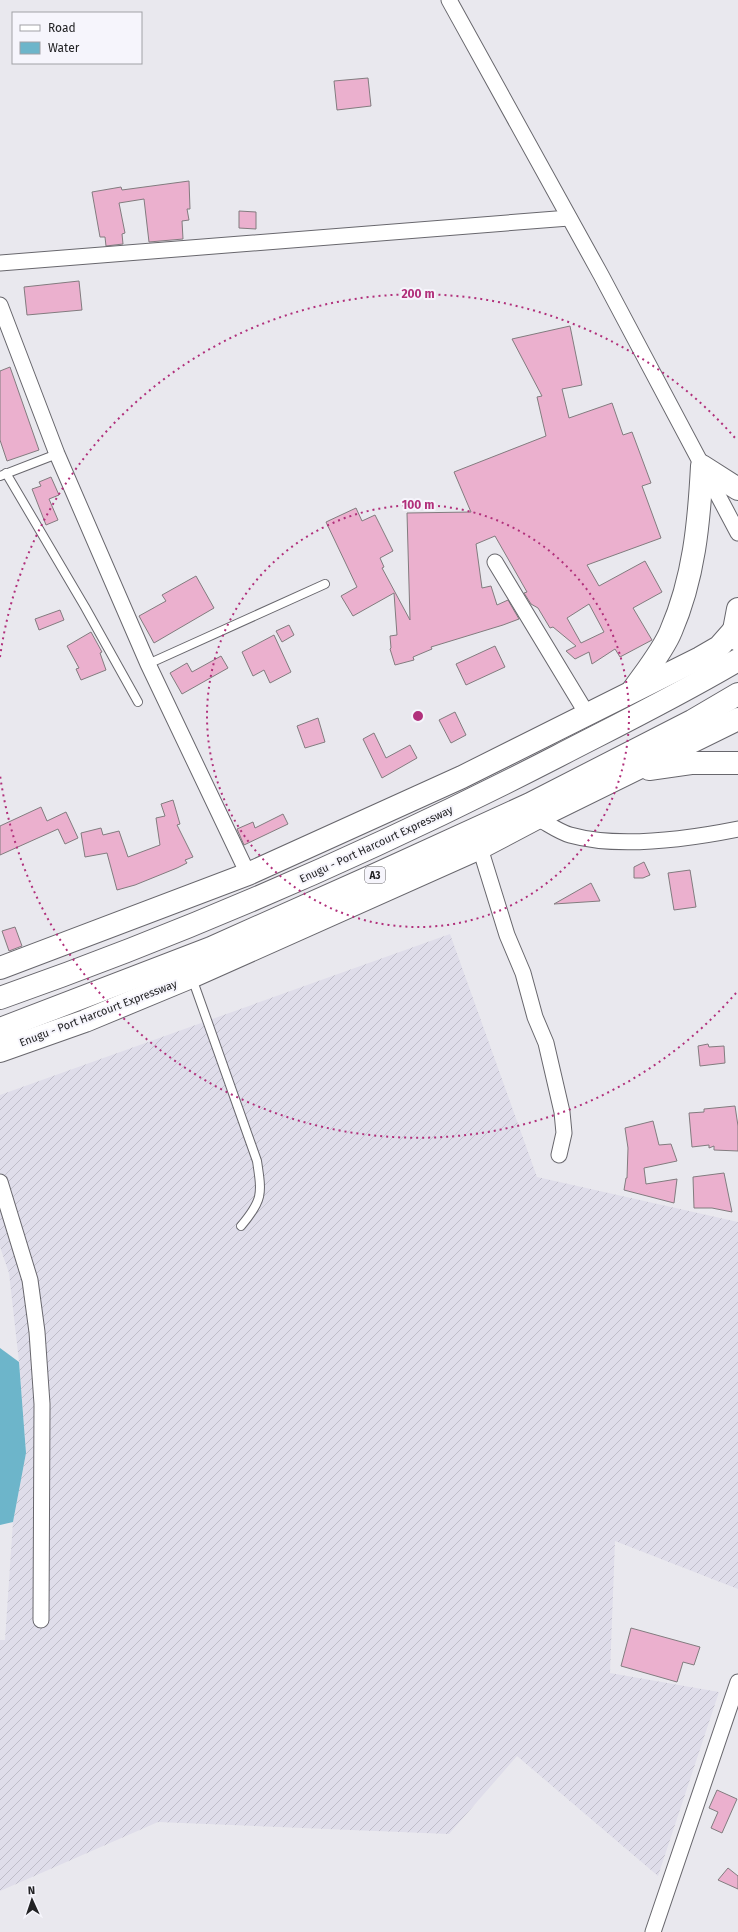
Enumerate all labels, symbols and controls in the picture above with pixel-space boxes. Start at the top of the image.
legend [12,12,142,64]
text: Road [48,21,76,35]
text: Water [48,41,80,55]
text: 200 m [401,287,435,301]
text: 100 m [402,498,434,512]
centre of rings [411,709,425,723]
street label: Enugu - Port Harcourt Expressway [297,803,455,886]
road number: A3 [365,867,385,883]
street label: Enugu - Port Harcourt Expressway [18,977,179,1050]
north arrow [12,1880,52,1920]
text: N [28,1884,35,1897]

